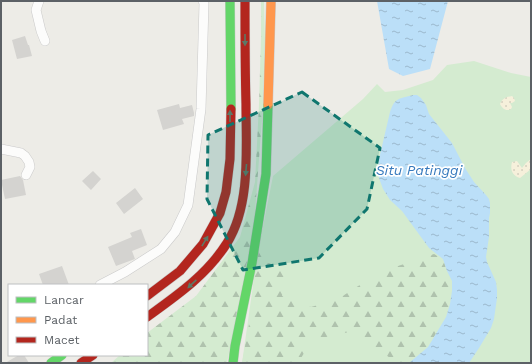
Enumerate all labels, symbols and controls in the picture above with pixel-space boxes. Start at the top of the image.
one-way arrow [242,34,249,46]
one-way arrow [227,109,233,122]
water label: Situ Patinggi [376,162,463,178]
one-way arrow [242,164,249,176]
one-way arrow [201,235,208,246]
one-way arrow [186,279,197,288]
legend [8,284,148,356]
text: Lancar [44,293,84,307]
text: Padat [44,313,77,327]
text: Macet [44,333,79,347]

